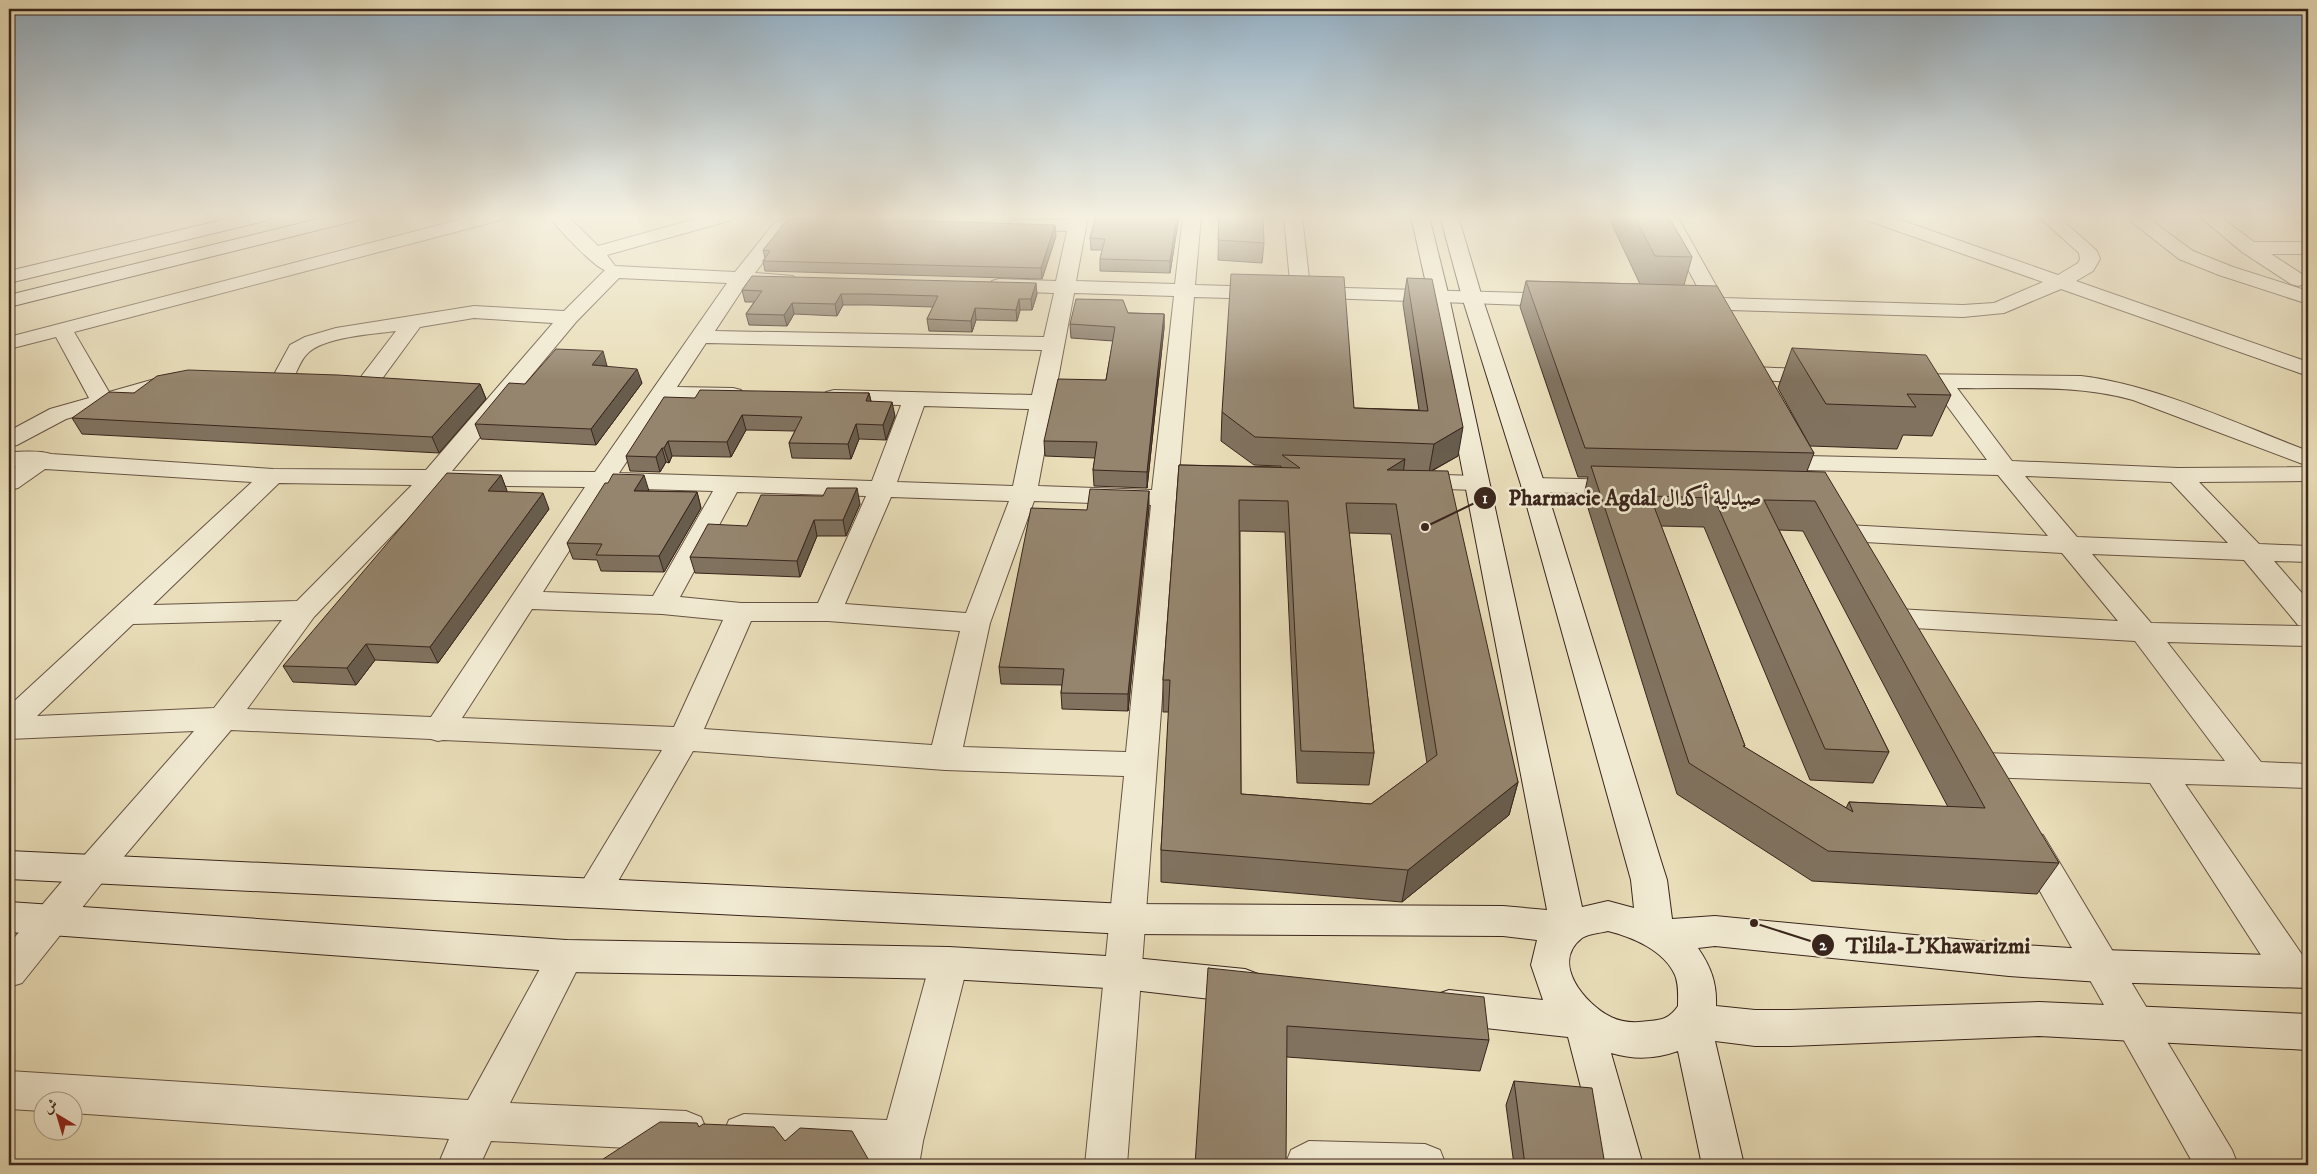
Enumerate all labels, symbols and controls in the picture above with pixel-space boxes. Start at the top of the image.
callout: Pharmacie Agdal صيدلية أكدال [1473,479,1771,516]
text: Pharmacie Agdal صيدلية أكدال [1508,482,1762,512]
text: 1 [1482,489,1488,508]
callout: Tilila-L'Khawarizmi [1810,927,2040,964]
text: Tilila-L'Khawarizmi [1845,933,2031,960]
text: 2 [1819,936,1827,955]
north arrow [32,1092,82,1142]
text: ش [40,1095,62,1118]

